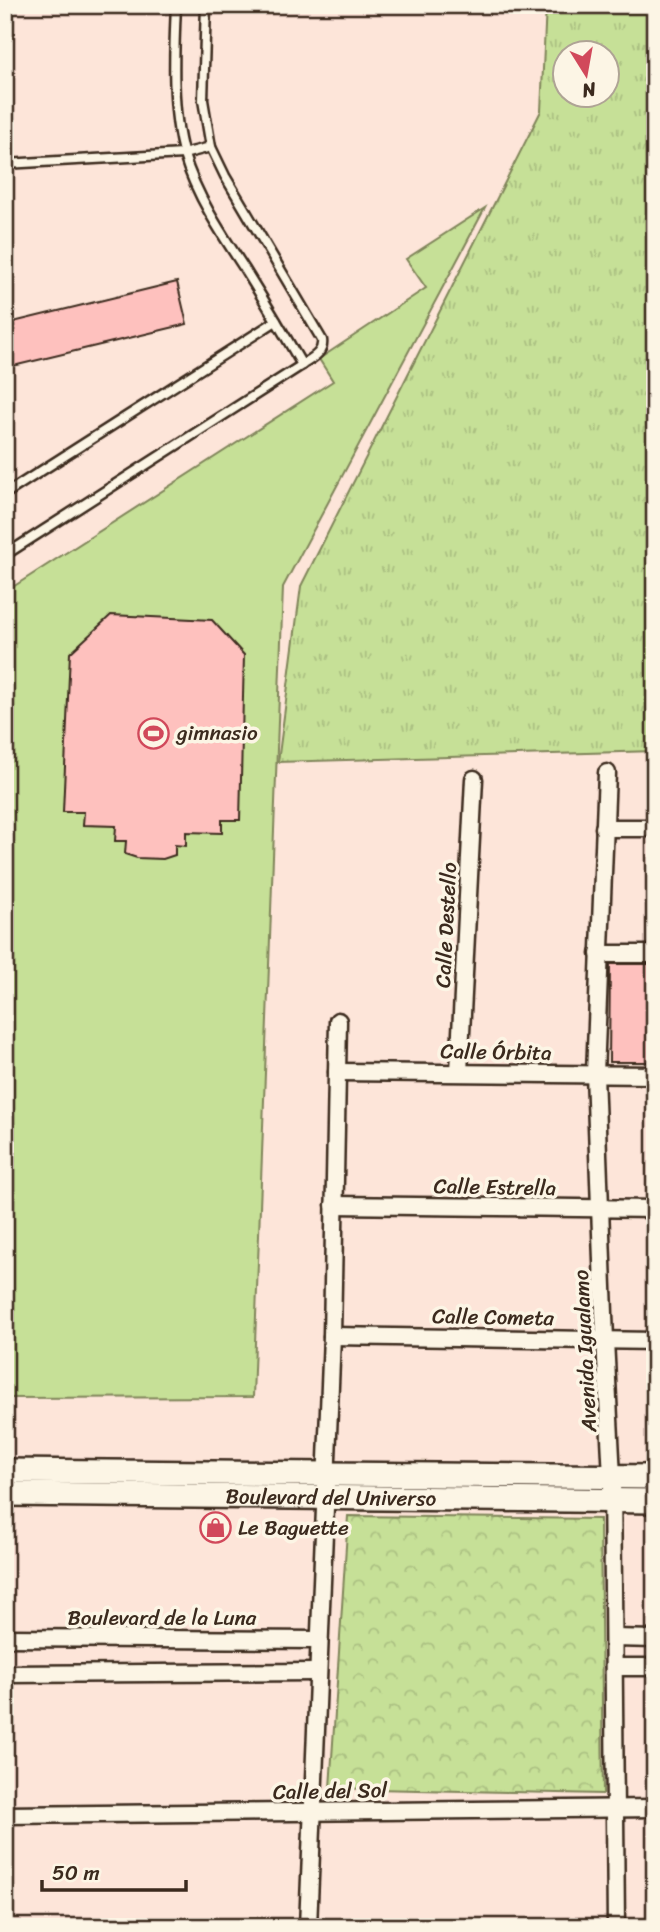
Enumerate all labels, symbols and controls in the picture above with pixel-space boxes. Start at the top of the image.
north arrow [552,38,622,108]
text: N [579,73,600,108]
place label: gimnasio [175,714,258,752]
sports icon: gimnasio [137,716,171,750]
street label: Calle Destello [424,861,468,989]
street label: Calle Órbita [440,1032,552,1072]
street label: Calle Estrella [433,1167,557,1207]
street label: Avenida Igualamo [562,1269,608,1434]
street label: Calle Cometa [432,1297,555,1337]
street label: Boulevard del Universo [225,1477,437,1518]
place label: Le Baguette [238,1509,349,1547]
shop icon: Le Baguette [198,1511,232,1545]
street label: Boulevard de la Luna [68,1599,257,1637]
street label: Calle del Sol [272,1771,389,1811]
scale bar [42,1848,186,1892]
text: 50 m [52,1854,100,1892]

